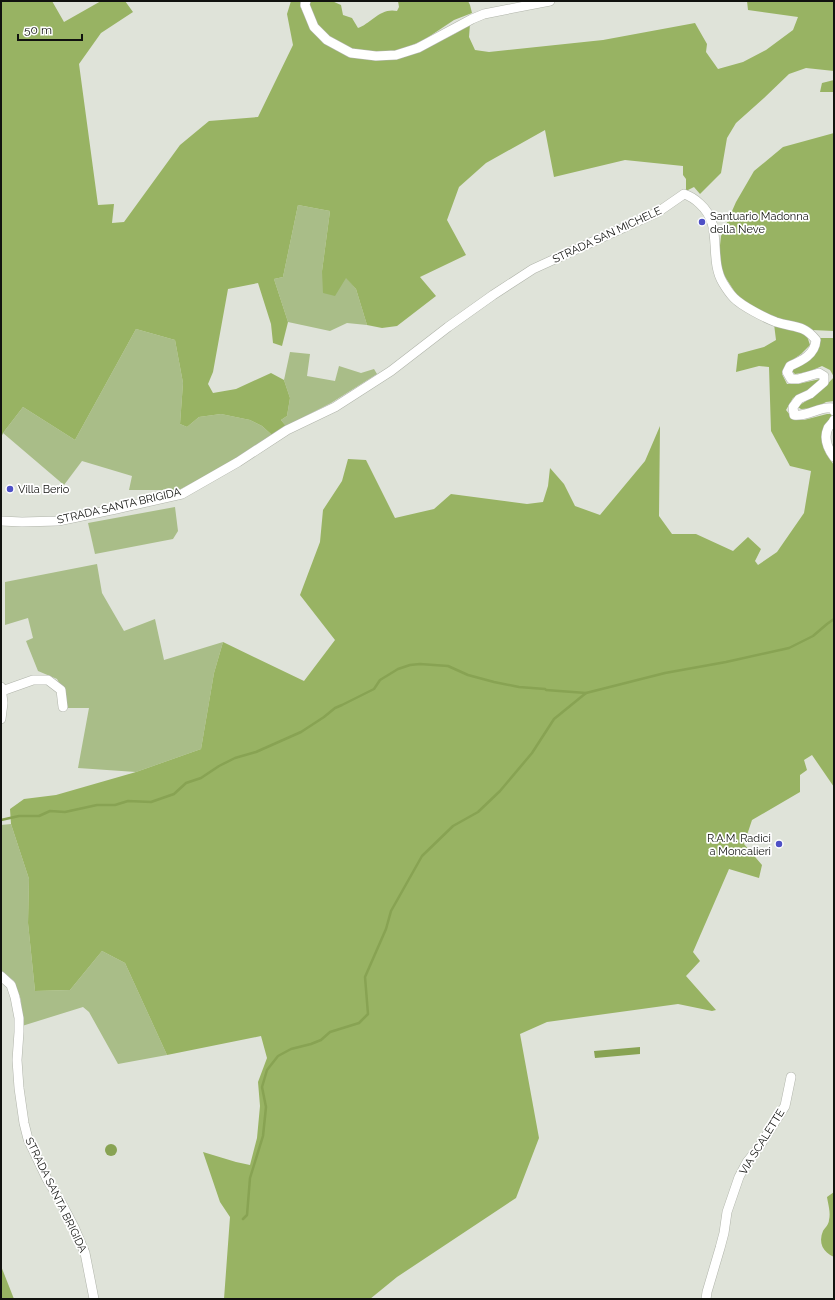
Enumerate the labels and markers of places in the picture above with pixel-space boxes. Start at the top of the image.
place label: Santuario Madonna della Neve [710,210,809,236]
marker: Santuario Madonna della Neve [697,217,707,227]
place label: Villa Berio [18,483,70,496]
marker: Villa Berio [5,484,15,494]
place label: R.A.M. Radici a Moncalieri [707,832,771,858]
marker: R.A.M. Radici a Moncalieri [774,839,784,849]

